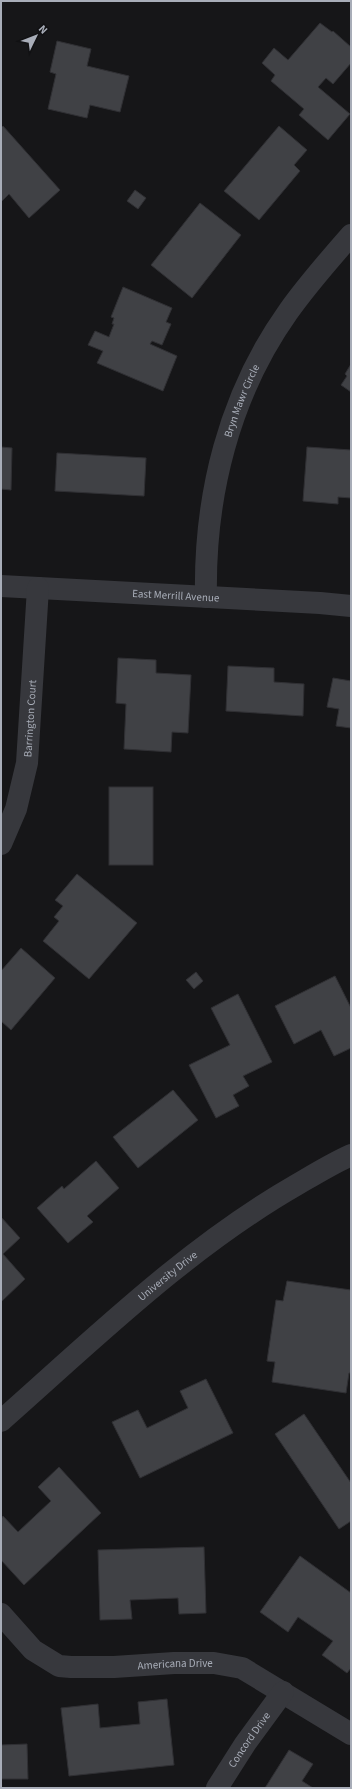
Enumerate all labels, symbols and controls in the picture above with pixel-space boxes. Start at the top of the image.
north arrow [16,16,56,56]
text: N [35,22,51,37]
street label: Bryn Mawr Circle [221,361,263,439]
street label: East Merrill Avenue [132,586,220,606]
street label: Barrington Court [20,679,40,758]
street label: University Drive [135,1247,201,1305]
street label: Americana Drive [137,1656,213,1673]
street label: Concord Drive [225,1708,274,1771]

